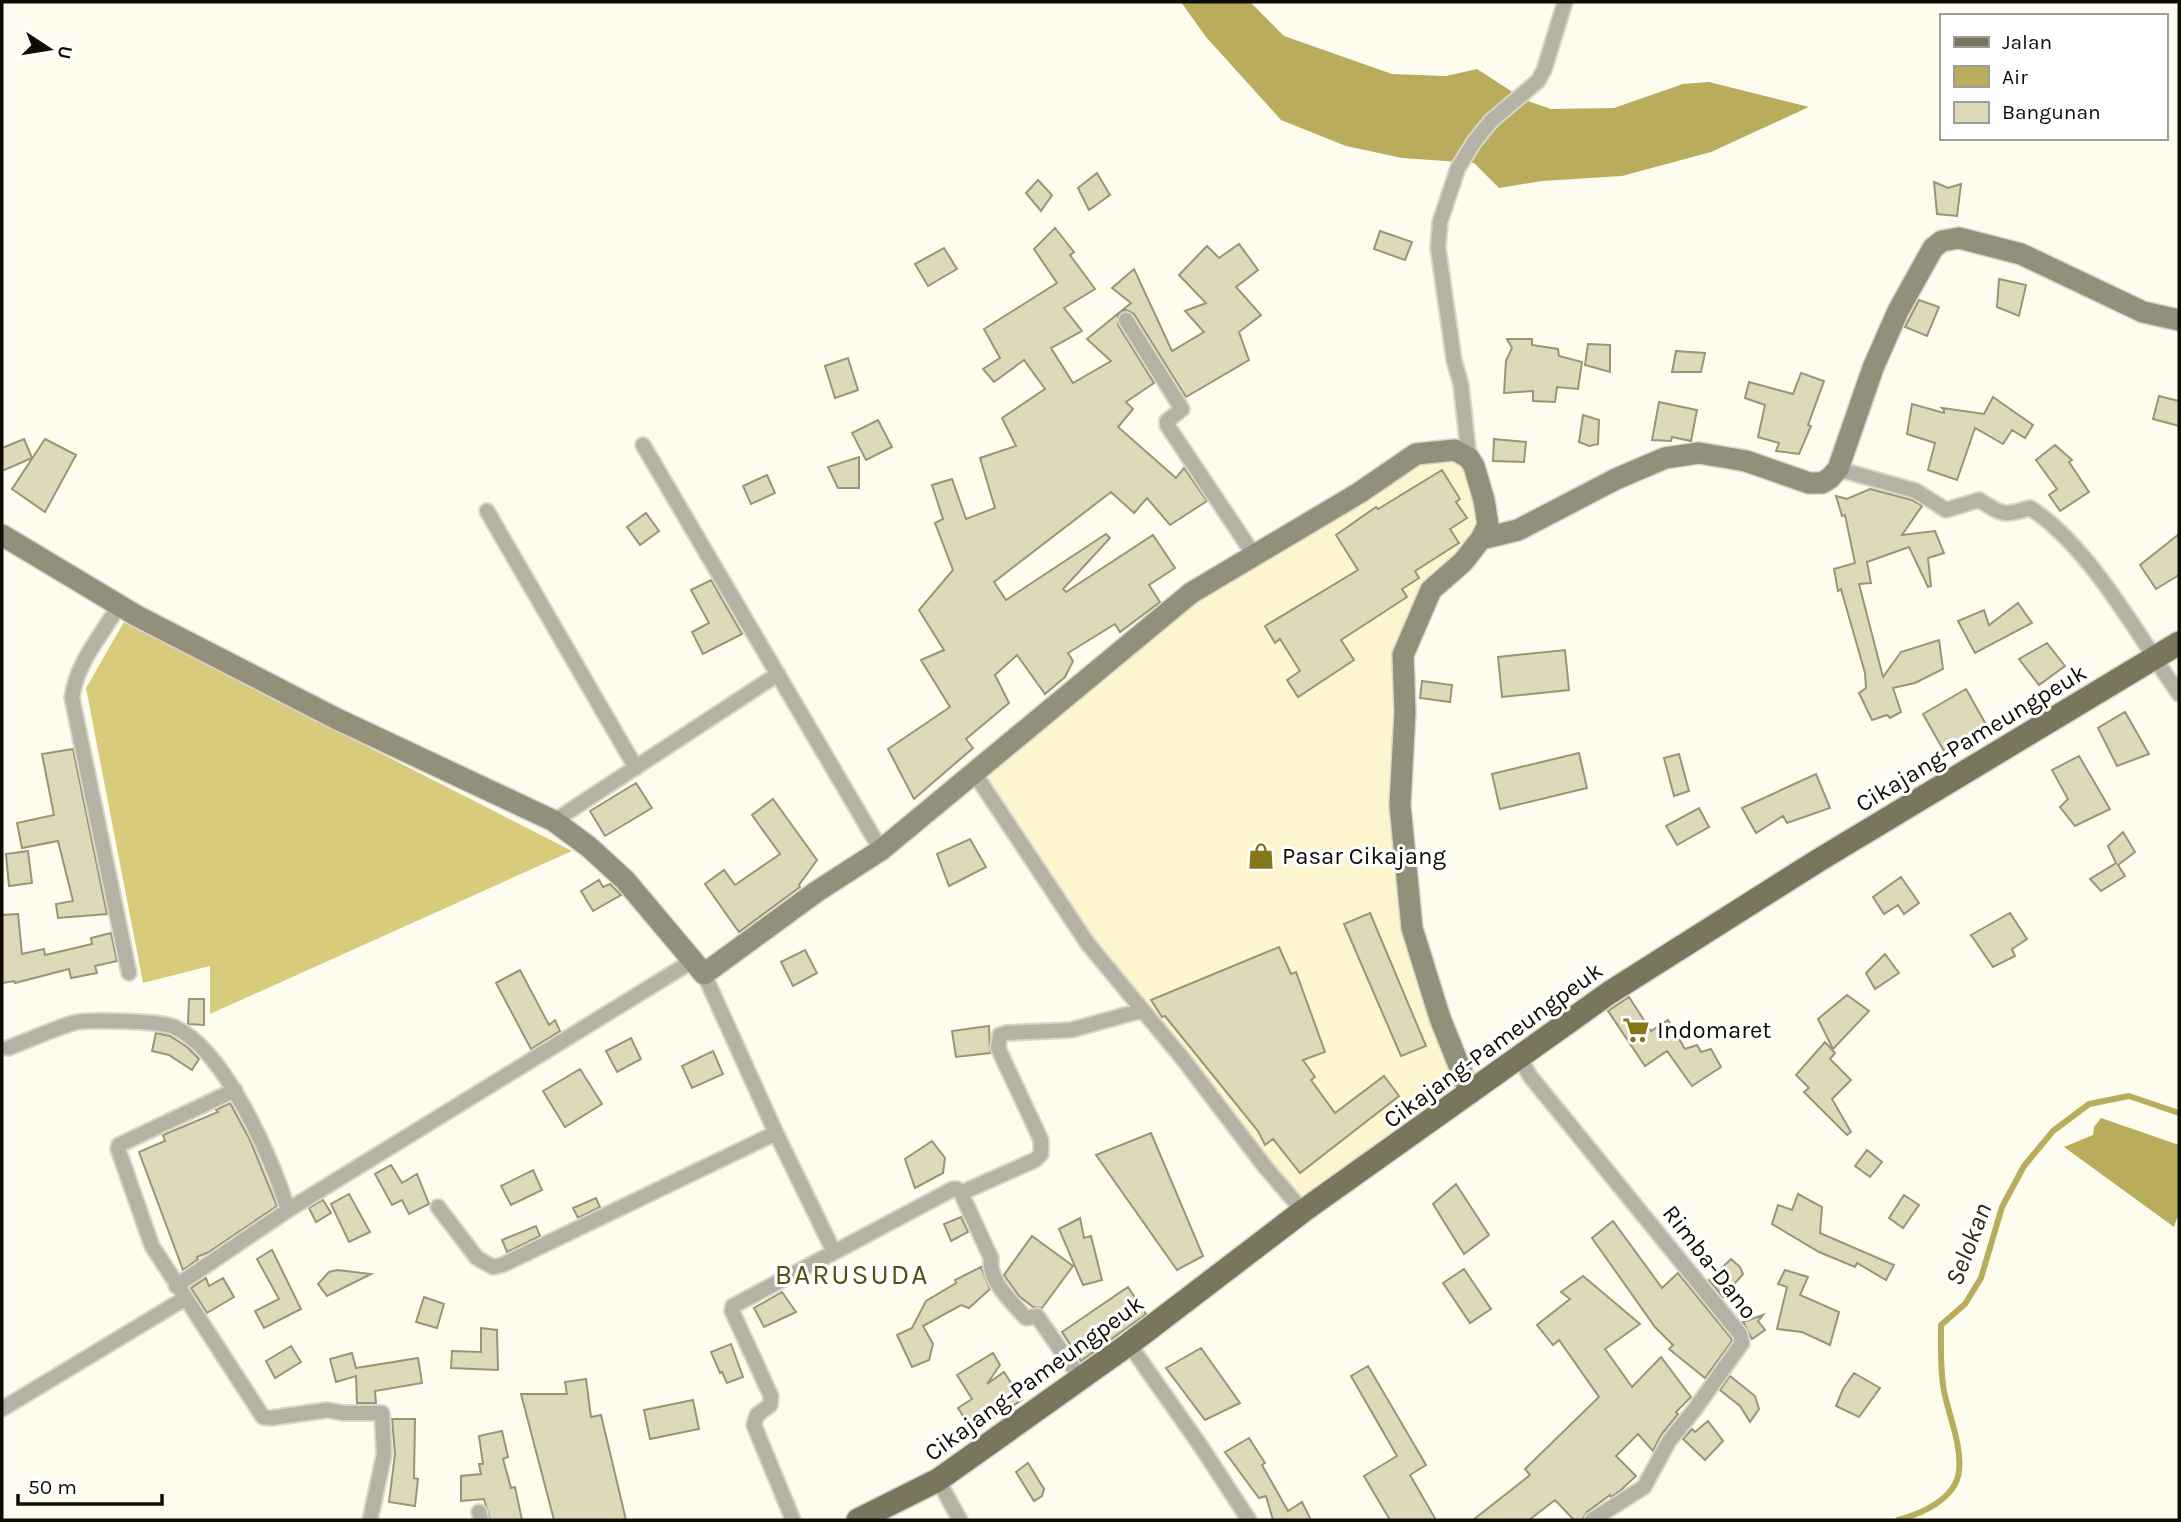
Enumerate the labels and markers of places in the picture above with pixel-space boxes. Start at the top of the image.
shop icon: Pasar Cikajang [1246,841,1276,871]
place label: Pasar Cikajang [1282,842,1447,870]
supermarket icon: Indomaret [1621,1015,1651,1045]
place label: Indomaret [1657,1016,1771,1044]

